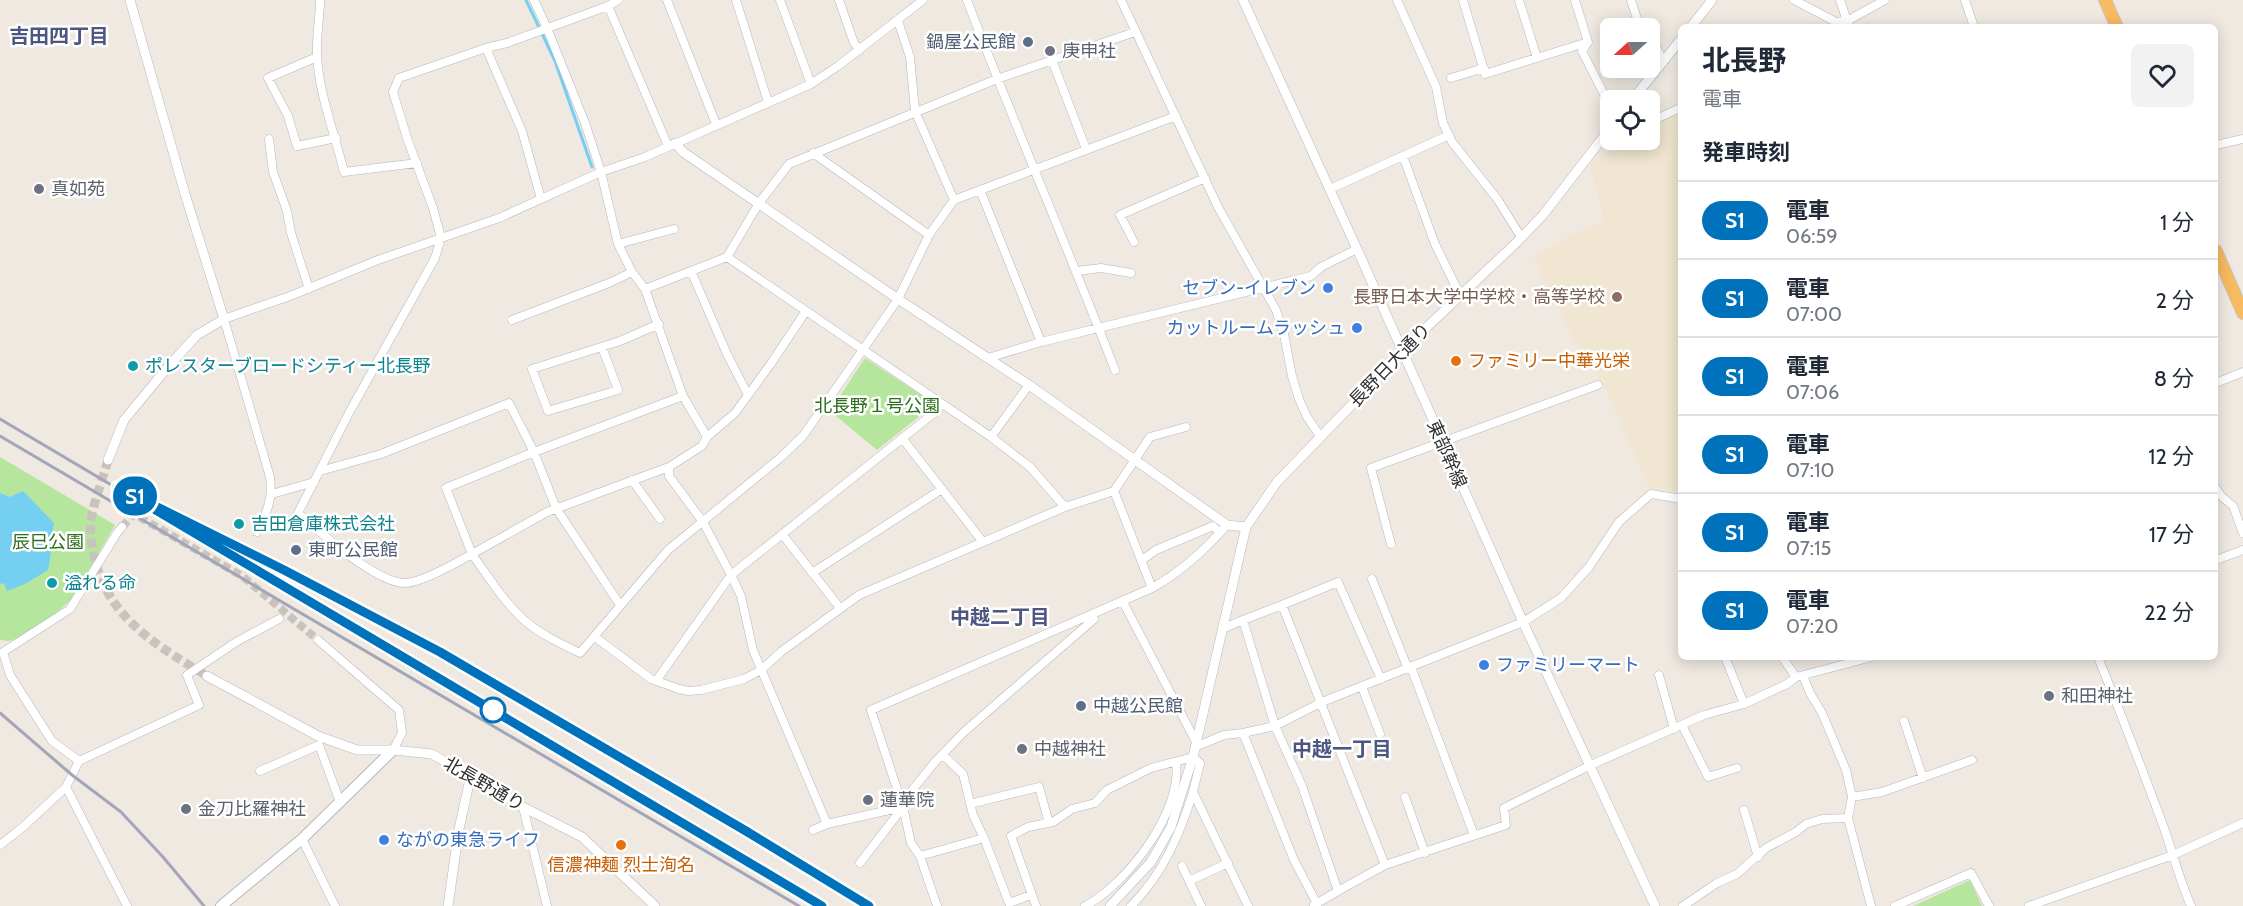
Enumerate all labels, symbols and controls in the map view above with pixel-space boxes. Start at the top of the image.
north arrow [1600,18,1660,78]
map controls [1600,18,1660,150]
district label: 吉田四丁目 [9,24,109,48]
place label: 鍋屋公民館 [926,31,1016,53]
marker: 鍋屋公民館 [1021,35,1035,49]
place label: 庚申社 [1062,40,1116,62]
text: 北長野 [1702,43,1786,77]
marker: 庚申社 [1043,44,1057,58]
button: heart [2131,44,2194,107]
text: 電車 [1702,87,1742,111]
button: locate [1600,90,1660,150]
text: 発車時刻 [1702,139,1790,166]
place label: 真如苑 [51,178,105,200]
marker: 真如苑 [32,182,46,196]
text: 電車 [1786,197,1830,224]
text: S1 [1725,208,1745,233]
text: 1 分 [2160,209,2194,236]
text: 06:59 [1786,224,1838,248]
text: 電車 [1786,275,1830,302]
place label: セブン-イレブン [1182,277,1316,299]
marker: セブン-イレブン [1321,281,1335,295]
place label: 長野日本大学中学校・高等学校 [1353,286,1605,308]
text: S1 [1725,286,1745,311]
text: 2 分 [2156,287,2194,314]
marker: 長野日本大学中学校・高等学校 [1610,290,1624,304]
text: 07:00 [1786,302,1842,326]
place label: カットルームラッシュ [1166,317,1345,339]
street label: 長野日大通り [1345,319,1435,411]
marker: カットルームラッシュ [1350,321,1364,335]
place label: ファミリー中華光栄 [1468,350,1630,372]
text: 電車 [1786,353,1830,380]
marker: ファミリー中華光栄 [1449,354,1463,368]
place label: ポレスターブロードシティー北長野 [145,355,431,377]
marker: ポレスターブロードシティー北長野 [126,359,140,373]
text: S1 [1725,364,1745,389]
text: 8 分 [2154,365,2194,392]
text: 07:06 [1786,380,1839,404]
park label: 北長野１号公園 [814,395,940,417]
street label: 東部幹線 [1422,417,1472,491]
text: 電車 [1786,431,1830,458]
text: S1 [1725,442,1745,467]
text: 12 分 [2148,443,2194,470]
text: 07:10 [1786,458,1834,482]
line badge: S1 [108,476,162,516]
text: S1 [125,484,145,509]
text: 電車 [1786,509,1830,536]
place label: 吉田倉庫株式会社 [251,513,395,535]
marker: 吉田倉庫株式会社 [232,517,246,531]
text: S1 [1725,520,1745,545]
text: 17 分 [2149,521,2194,548]
park label: 辰巳公園 [12,531,84,553]
text: 07:15 [1786,536,1831,560]
place label: 東町公民館 [308,539,398,561]
marker: 東町公民館 [289,543,303,557]
place label: 溢れる命 [64,572,136,594]
marker: 溢れる命 [45,576,59,590]
text: 電車 [1786,587,1830,614]
text: S1 [1725,598,1745,623]
text: 22 分 [2144,599,2194,626]
district label: 中越二丁目 [950,605,1050,629]
text: 07:20 [1786,614,1838,638]
place label: ファミリーマート [1496,654,1640,676]
marker: ファミリーマート [1477,658,1491,672]
place label: 和田神社 [2061,685,2133,707]
marker: 和田神社 [2042,689,2056,703]
place label: 中越公民館 [1093,695,1183,717]
unlabelled marker [480,697,506,723]
marker: 中越公民館 [1074,699,1088,713]
district label: 中越一丁目 [1292,737,1392,761]
place label: 中越神社 [1034,738,1106,760]
marker: 中越神社 [1015,742,1029,756]
street label: 北長野通り [440,752,528,816]
place label: 蓮華院 [880,789,934,811]
marker: 蓮華院 [861,793,875,807]
place label: 金刀比羅神社 [198,798,306,820]
marker: 金刀比羅神社 [179,802,193,816]
place label: ながの東急ライフ [396,829,540,851]
marker: ながの東急ライフ [377,833,391,847]
marker: 信濃神麺 烈士洵名 [614,838,628,852]
place label: 信濃神麺 烈士洵名 [547,854,695,876]

